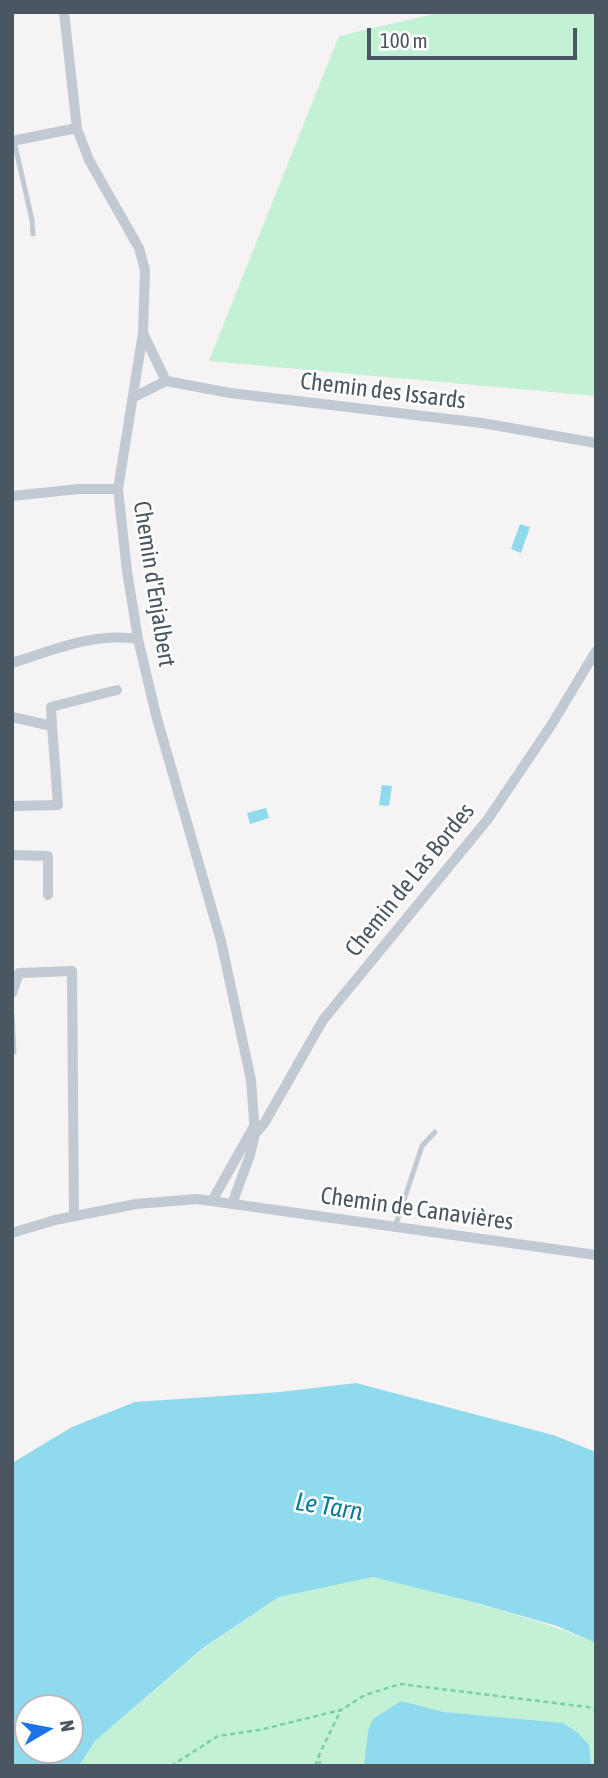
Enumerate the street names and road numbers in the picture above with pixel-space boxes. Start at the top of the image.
street label: Chemin des Issards [299,367,467,415]
street label: Chemin d'Enjalbert [127,499,181,669]
street label: Chemin de Las Bordes [339,797,481,963]
street label: Chemin de Canavières [319,1181,515,1237]

